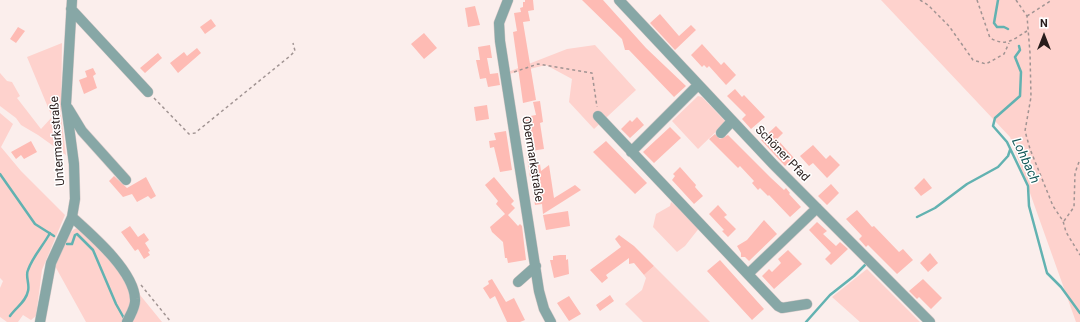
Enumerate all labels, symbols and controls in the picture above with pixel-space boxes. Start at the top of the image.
north arrow [1024,16,1064,56]
text: N [1040,17,1048,30]
street label: Untermarkstraße [48,96,68,186]
street label: Obermarkstraße [518,115,546,203]
street label: Schöner Pfad [752,123,812,185]
water label: Lohbach [1008,136,1042,186]

